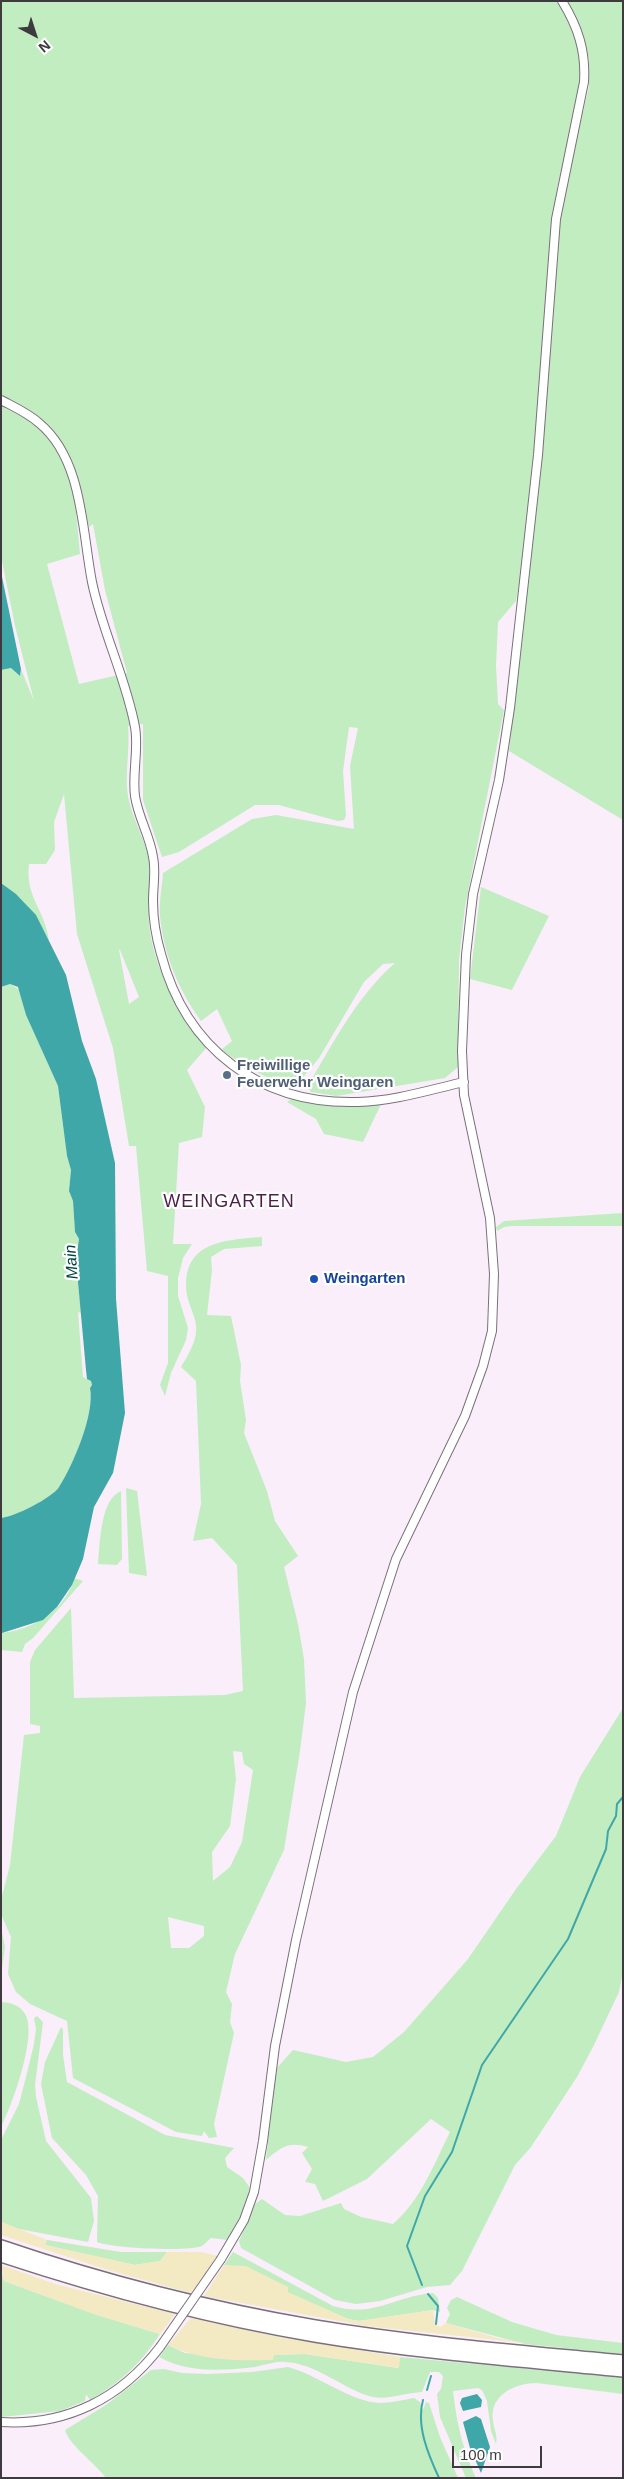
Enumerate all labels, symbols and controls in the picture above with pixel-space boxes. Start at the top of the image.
north arrow [10,10,60,60]
text: N [36,37,54,56]
place label: Freiwillige Feuerwehr Weingaren [237,1057,393,1092]
marker: Freiwillige Feuerwehr Weingaren [221,1069,233,1081]
district label: WEINGARTEN [162,1191,296,1213]
water label: Main [61,1244,83,1280]
place label: Weingarten [324,1270,405,1288]
marker: Weingarten [308,1273,320,1285]
scale bar [454,2436,544,2468]
text: 100 m [460,2446,502,2463]

